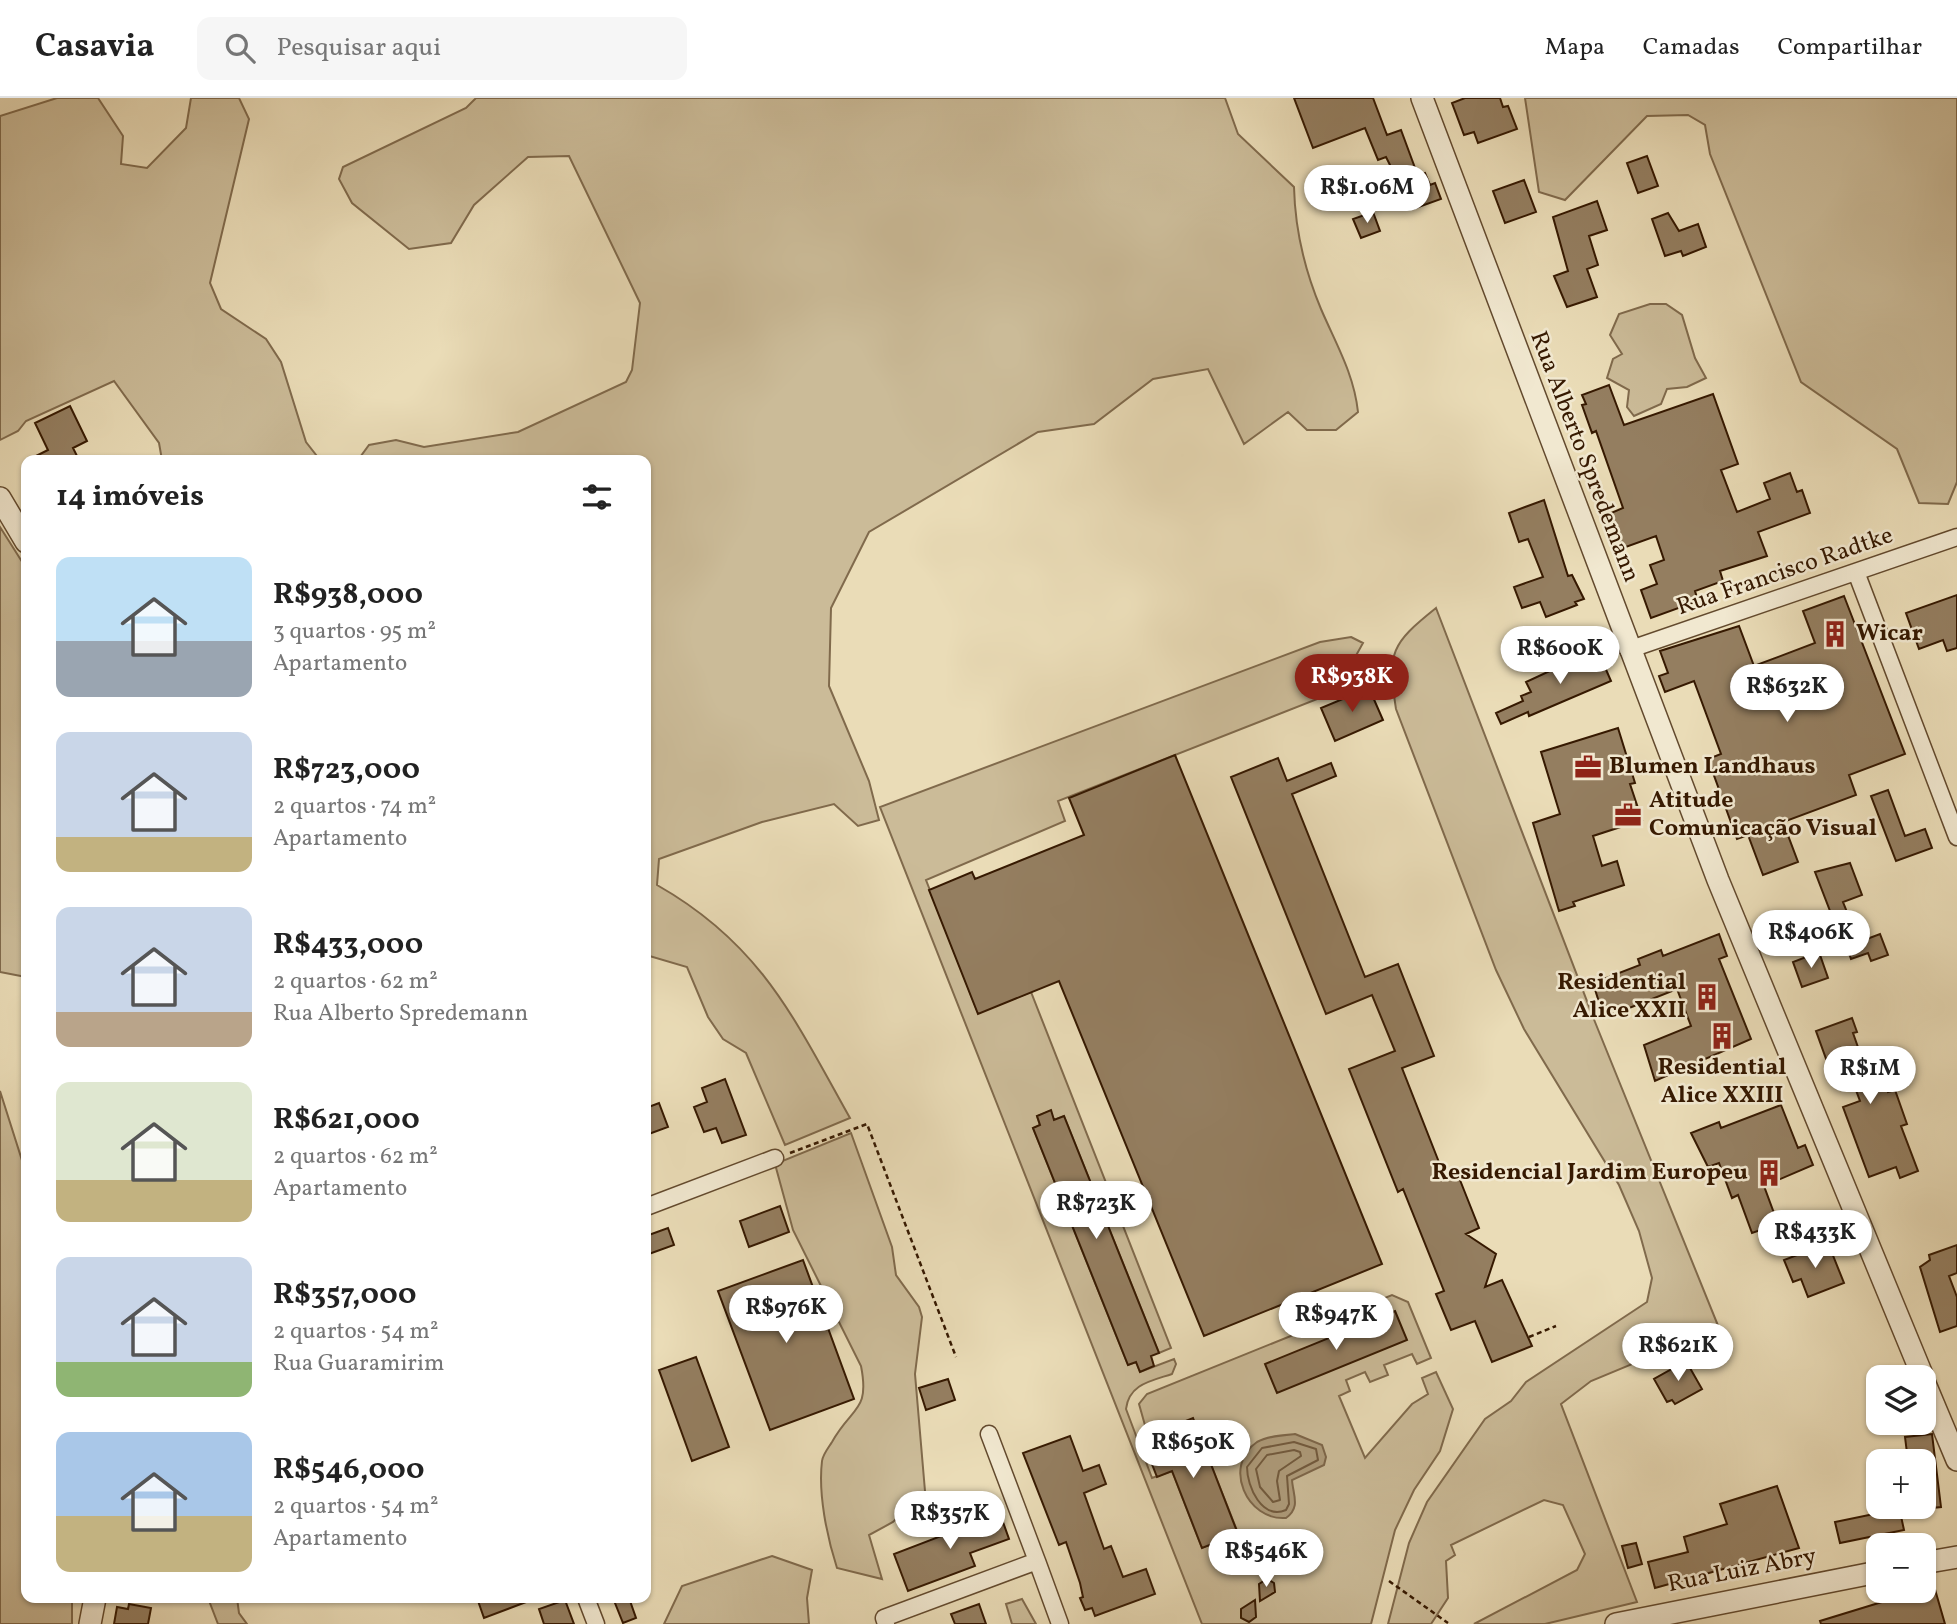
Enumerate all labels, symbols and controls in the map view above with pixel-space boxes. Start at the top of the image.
search box [197,17,687,80]
text: Casavia [35,25,155,71]
icon: search [221,29,259,67]
text: Pesquisar aqui [277,30,441,66]
text: Mapa [1545,31,1605,65]
text: Camadas [1643,31,1739,65]
text: Compartilhar [1777,31,1922,65]
pin: R$1.06M [1302,166,1432,225]
text: R$1.06M [1320,172,1414,204]
street label: Rua Alberto Spredemann [1520,327,1648,587]
text: 14 imóveis [56,476,204,518]
icon: filters [578,478,616,516]
street label: Rua Francisco Radtke [1672,519,1898,625]
text: R$938,000 [273,574,423,616]
icon: home [112,585,196,669]
text: 3 quartos · 95 m² [273,616,436,648]
place label: Wicar [1856,617,1923,651]
building icon: Wicar [1820,619,1850,649]
pin: R$600K [1503,626,1617,686]
text: R$600K [1517,633,1603,665]
text: Apartamento [273,648,407,680]
pin: R$938K [1295,654,1409,714]
text: R$938K [1311,661,1393,693]
pin: R$632K [1730,664,1844,724]
text: R$632K [1746,671,1828,703]
text: R$723,000 [273,749,420,791]
place label: Blumen Landhaus [1609,750,1816,784]
office icon: Blumen Landhaus [1573,752,1603,782]
icon: home [112,760,196,844]
place label: Atitude Comunicação Visual [1649,784,1877,846]
text: 2 quartos · 74 m² [273,791,436,823]
office icon: Atitude Comunicação Visual [1613,800,1643,830]
text: Apartamento [273,823,407,855]
pin: R$406K [1754,910,1868,970]
text: R$406K [1768,917,1854,949]
text: R$433,000 [273,924,423,966]
icon: home [112,935,196,1019]
text: 2 quartos · 62 m² [273,966,438,998]
place label: Residential Alice XXII [1557,966,1686,1028]
building icon: Residential Alice XXII [1692,982,1722,1012]
text: Rua Alberto Spredemann [273,998,528,1030]
building icon: Residential Alice XXIII [1707,1021,1737,1051]
pin: R$1M [1829,1046,1911,1106]
place label: Residential Alice XXIII [1658,1051,1786,1113]
text: R$1M [1840,1053,1900,1085]
text: R$621,000 [273,1099,420,1141]
icon: home [112,1110,196,1194]
text: 2 quartos · 62 m² [273,1141,438,1173]
place label: Residencial Jardim Europeu [1432,1156,1748,1190]
building icon: Residencial Jardim Europeu [1754,1158,1784,1188]
text: Apartamento [273,1173,407,1205]
pin: R$723K [1039,1182,1153,1241]
text: R$723K [1056,1188,1136,1220]
pin: R$433K [1758,1210,1872,1270]
text: R$433K [1774,1217,1856,1249]
text: R$357,000 [273,1274,417,1316]
icon: home [112,1285,196,1369]
pin: R$976K [729,1286,843,1345]
text: R$976K [745,1292,827,1324]
pin: R$947K [1279,1292,1393,1352]
text: R$947K [1295,1299,1377,1331]
text: 2 quartos · 54 m² [273,1316,438,1348]
pin: R$621K [1621,1324,1735,1383]
text: R$621K [1638,1330,1718,1362]
text: Rua Guaramirim [273,1348,444,1380]
map controls [1866,1365,1936,1603]
button: layers [1866,1365,1936,1435]
pin: R$650K [1136,1420,1250,1480]
text: R$650K [1151,1427,1235,1459]
text: R$546,000 [273,1449,424,1491]
button: + [1866,1449,1936,1519]
icon: home [112,1460,196,1544]
text: 2 quartos · 54 m² [273,1491,438,1523]
pin: R$357K [893,1492,1007,1551]
text: R$357K [910,1498,990,1530]
text: Apartamento [273,1523,407,1555]
pin: R$546K [1209,1530,1323,1589]
button: − [1866,1533,1936,1603]
text: R$546K [1224,1536,1308,1568]
street label: Rua Luiz Abry [1665,1540,1819,1602]

